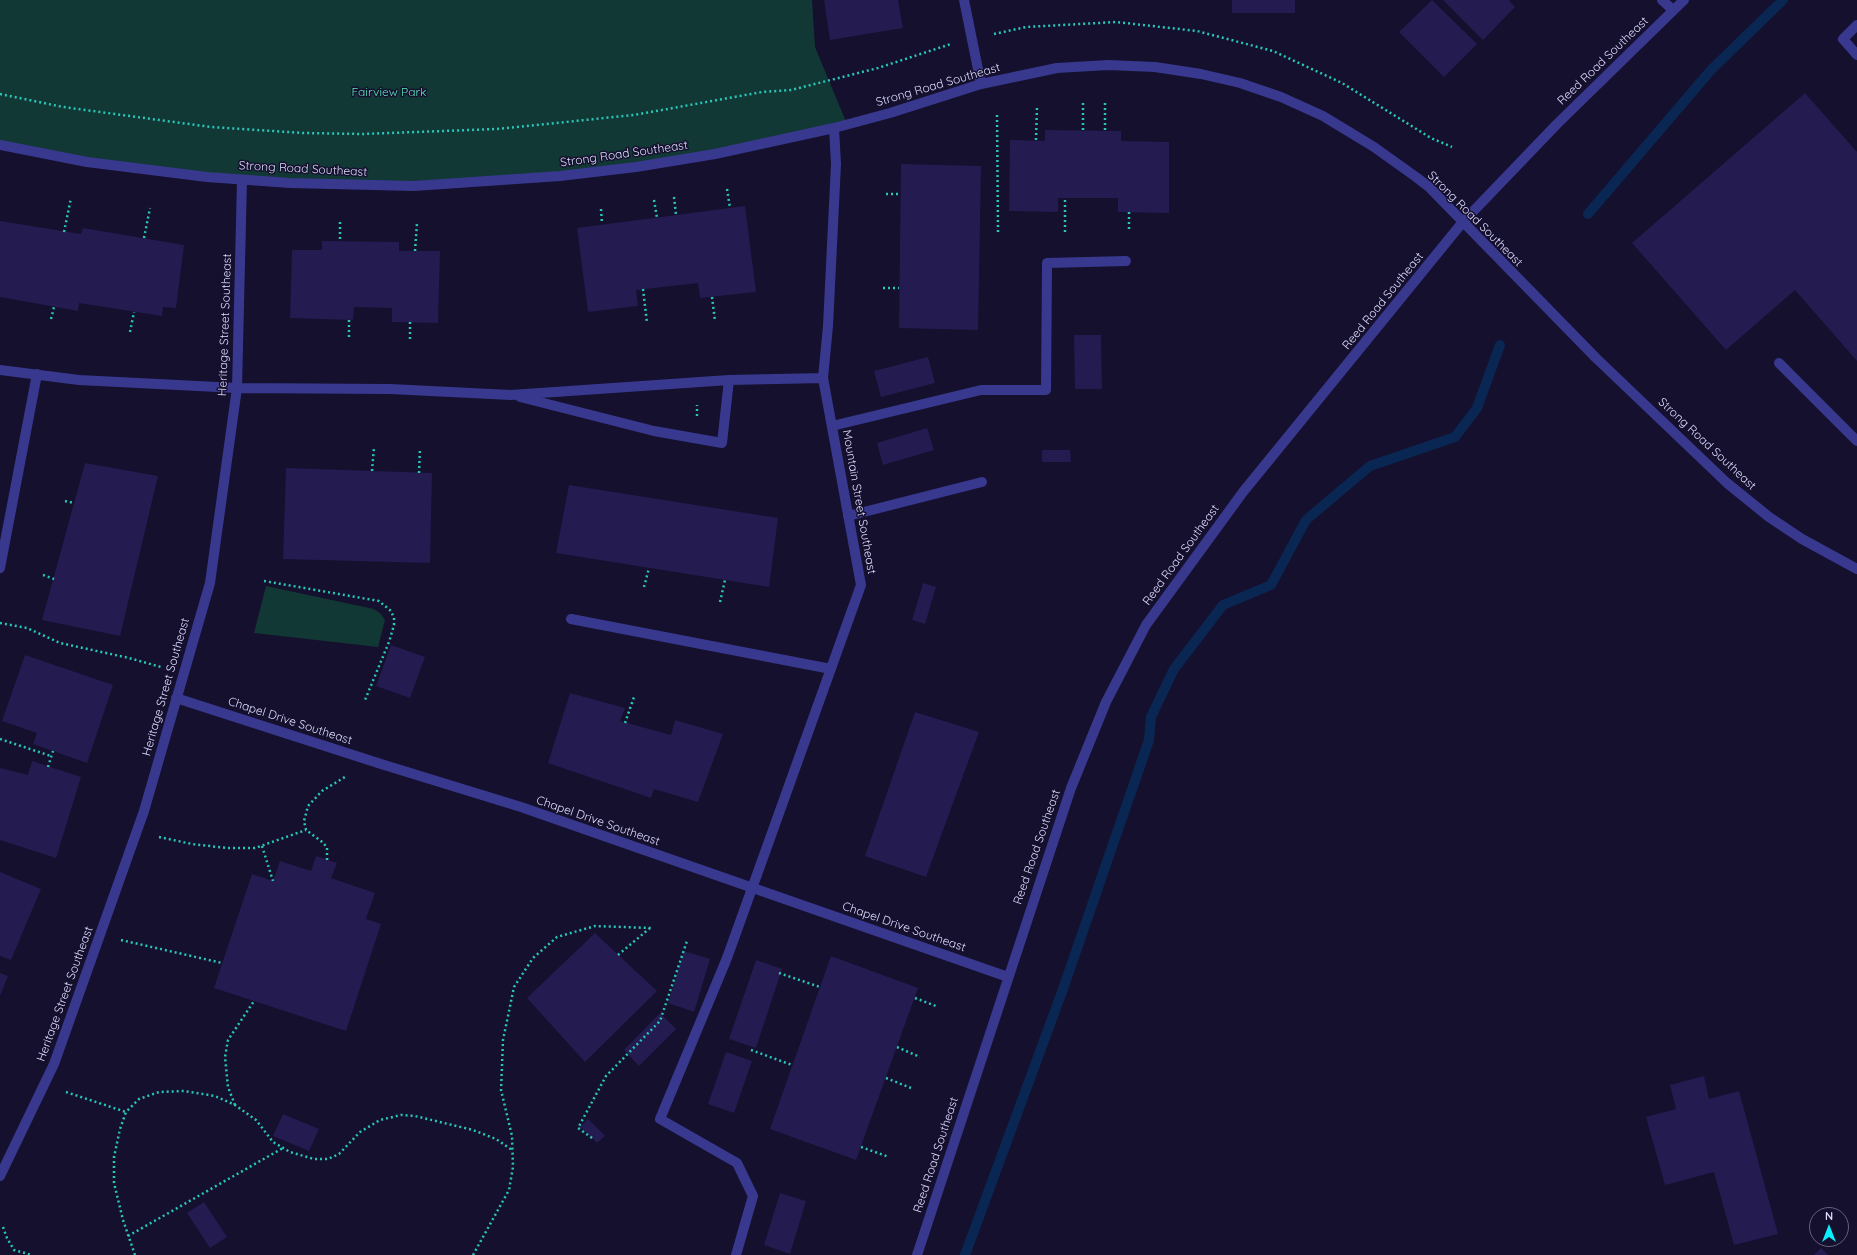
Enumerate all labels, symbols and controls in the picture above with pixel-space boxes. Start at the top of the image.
street label: Reed Road Southeast [1555,14,1651,108]
street label: Strong Road Southeast [874,60,1002,110]
park label: Fairview Park [351,85,427,99]
street label: Strong Road Southeast [559,138,689,170]
street label: Strong Road Southeast [238,158,368,180]
street label: Strong Road Southeast [1424,168,1526,270]
street label: Reed Road Southeast [1339,250,1427,352]
street label: Heritage Street Southeast [215,253,235,397]
street label: Strong Road Southeast [1655,395,1759,493]
street label: Mountain Street Southeast [839,429,879,575]
street label: Reed Road Southeast [1140,502,1222,608]
street label: Heritage Street Southeast [139,616,193,758]
street label: Chapel Drive Southeast [226,694,354,748]
street label: Reed Road Southeast [1011,788,1063,906]
street label: Chapel Drive Southeast [534,793,662,849]
street label: Chapel Drive Southeast [840,899,968,955]
street label: Heritage Street Southeast [34,924,96,1064]
street label: Reed Road Southeast [911,1095,961,1215]
north arrow [1809,1207,1849,1247]
text: N [1825,1209,1833,1223]

